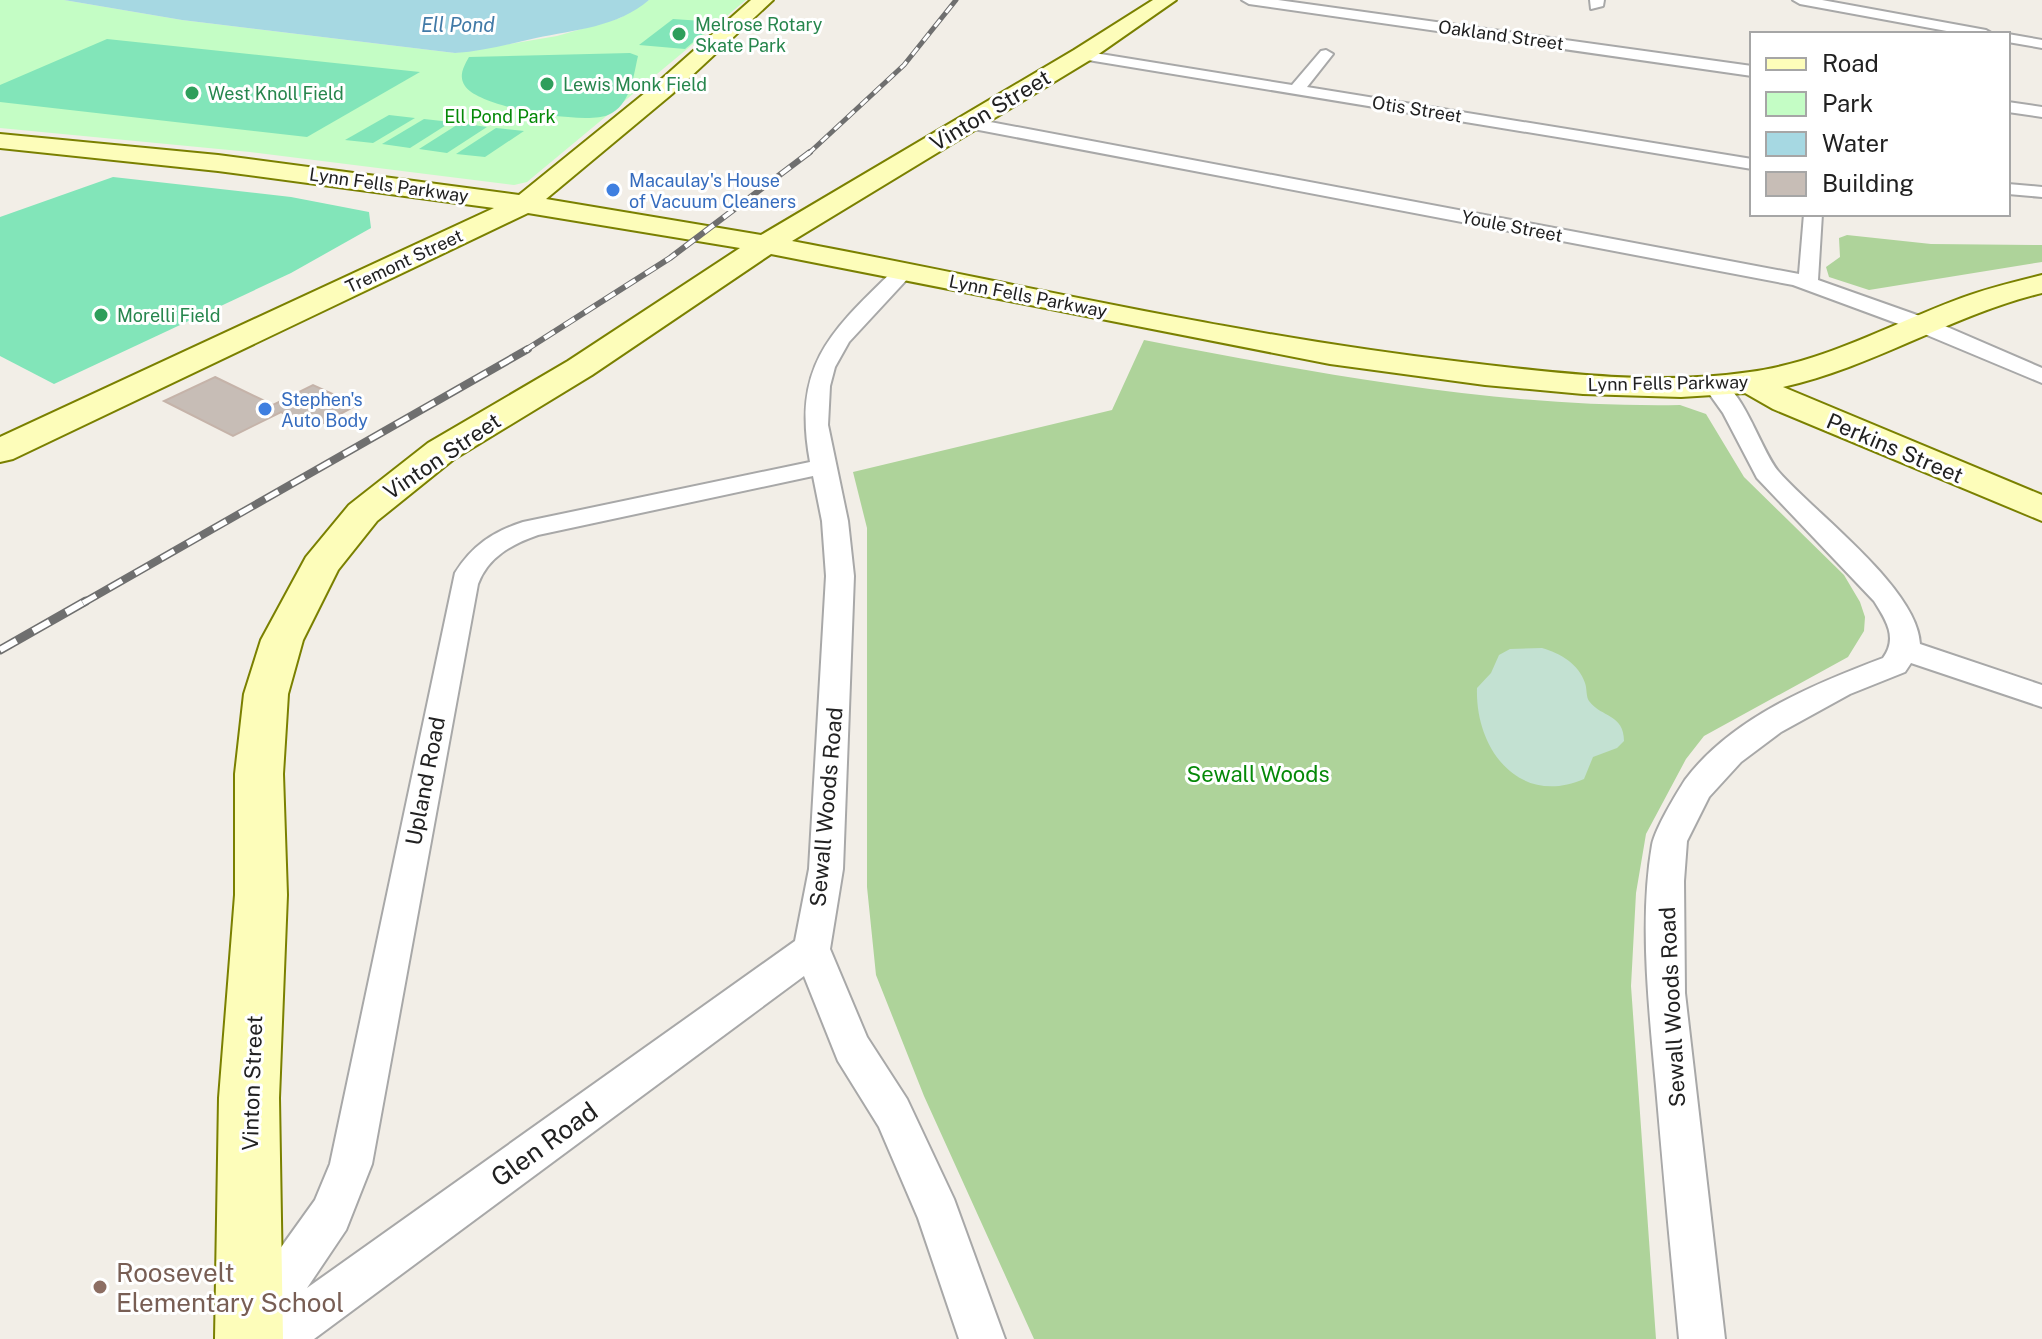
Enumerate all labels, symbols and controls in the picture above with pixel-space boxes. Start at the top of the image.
water label: Ell Pond [421,13,495,37]
place label: Melrose Rotary Skate Park [695,14,823,56]
street label: Oakland Street [1437,16,1565,54]
marker: Melrose Rotary Skate Park [670,25,688,43]
legend [1750,32,2010,216]
text: Road [1822,49,1879,77]
street label: Vinton Street [925,64,1055,156]
place label: Lewis Monk Field [563,74,707,95]
marker: Lewis Monk Field [538,75,556,93]
place label: West Knoll Field [208,83,344,104]
marker: West Knoll Field [183,84,201,102]
text: Park [1822,89,1873,117]
street label: Otis Street [1371,92,1463,126]
park label: Ell Pond Park [444,106,556,127]
text: Water [1822,129,1889,157]
street label: Lynn Fells Parkway [308,163,470,207]
text: Building [1822,169,1914,197]
place label: Macaulay's House of Vacuum Cleaners [629,170,796,212]
marker: Macaulay's House of Vacuum Cleaners [604,181,622,199]
street label: Youle Street [1460,206,1564,246]
street label: Tremont Street [342,225,466,297]
street label: Lynn Fells Parkway [947,270,1109,322]
place label: Morelli Field [117,305,221,326]
marker: Morelli Field [92,306,110,324]
street label: Lynn Fells Parkway [1588,371,1749,395]
place label: Stephen's Auto Body [281,389,368,431]
marker: Stephen's Auto Body [256,400,274,418]
street label: Vinton Street [379,407,505,505]
street label: Perkins Street [1823,407,1967,489]
street label: Sewall Woods Road [804,706,848,908]
street label: Upland Road [400,714,450,848]
park label: Sewall Woods [1186,761,1330,787]
street label: Sewall Woods Road [1654,906,1690,1108]
street label: Vinton Street [237,1015,267,1151]
street label: Glen Road [485,1095,603,1193]
place label: Roosevelt Elementary School [116,1257,344,1318]
marker: Roosevelt Elementary School [91,1278,109,1296]

